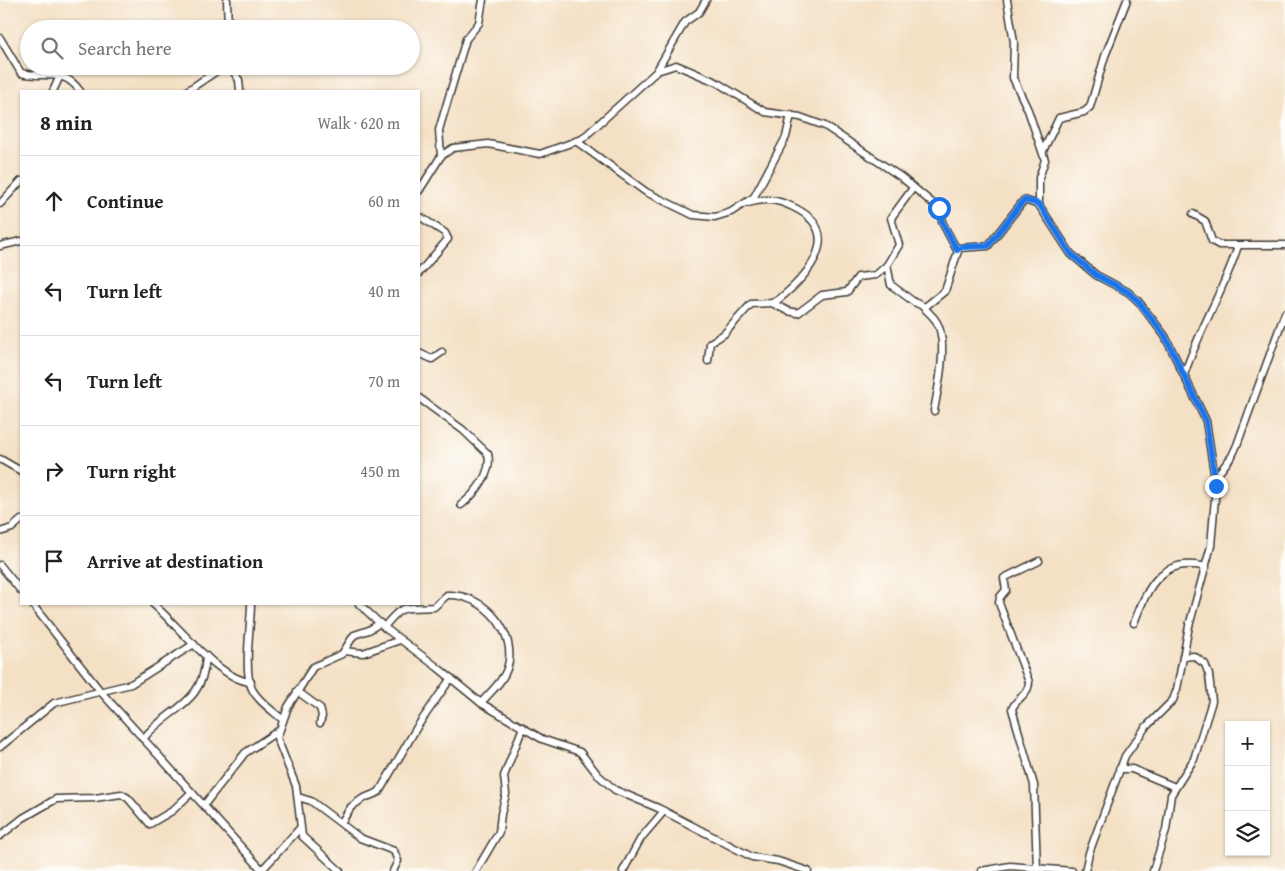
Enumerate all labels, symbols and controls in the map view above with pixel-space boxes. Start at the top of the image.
search box [20,20,420,75]
icon: search [38,34,66,62]
text: Search here [78,34,172,62]
text: 8 min [40,107,92,138]
text: Walk · 620 m [317,111,400,135]
icon: ahead [40,187,68,215]
text: Continue [87,187,164,215]
text: 60 m [368,189,400,213]
route start [928,197,951,220]
icon: left [40,277,68,305]
text: Turn left [87,277,162,305]
text: 40 m [368,279,400,303]
icon: left [40,367,68,395]
text: Turn left [87,367,162,395]
text: 70 m [368,369,400,393]
icon: right [40,457,68,485]
text: Turn right [87,457,176,485]
text: 450 m [360,459,400,483]
route end [1205,475,1228,498]
icon: arrive [40,547,68,575]
text: Arrive at destination [87,547,263,575]
map controls [1225,721,1270,856]
button: + [1225,721,1270,766]
button: − [1225,766,1270,811]
button: layers [1225,811,1270,856]

